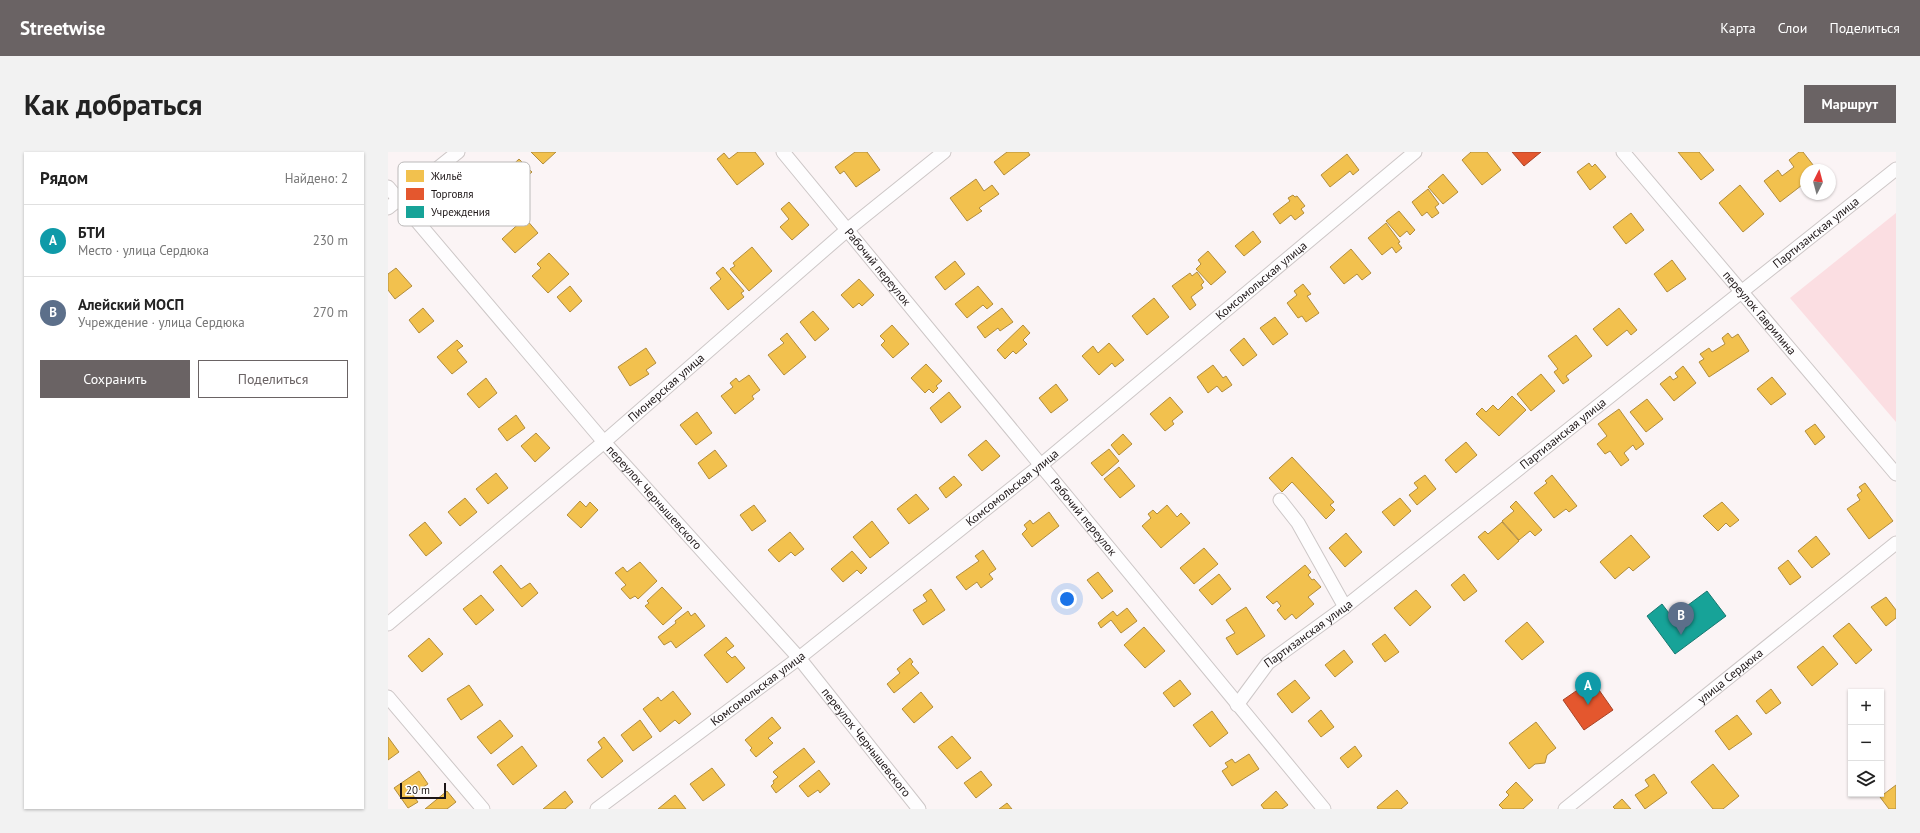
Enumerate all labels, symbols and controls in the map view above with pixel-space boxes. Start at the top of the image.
text: Streetwise [20,16,105,40]
text: Карта [1720,19,1756,37]
text: Слои [1778,19,1807,37]
text: Поделиться [1829,19,1900,37]
button: Маршрут [1804,85,1896,123]
text: Как добраться [24,86,202,123]
legend [398,162,530,226]
north arrow [1800,164,1836,200]
text: Рядом [40,167,88,189]
text: Жильё [430,169,462,183]
text: Найдено: 2 [285,170,348,187]
text: Торговля [431,187,474,201]
street label: Партизанская улица [1770,193,1862,271]
text: Учреждения [431,205,490,219]
text: БТИ [78,223,105,242]
street label: Рабочий переулок [842,225,915,309]
text: A [49,232,57,249]
text: 230 m [313,232,348,249]
street label: Комсомольская улица [1212,238,1310,323]
text: Место · улица Сердюка [78,242,209,259]
street label: переулок Гаврилина [1720,267,1800,358]
text: Алейский МОСП [78,295,184,314]
text: B [49,304,57,321]
text: 270 m [313,304,348,321]
text: Учреждение · улица Сердюка [78,314,245,331]
street label: Пионерская улица [625,350,707,425]
button: Сохранить [40,360,190,398]
button: Поделиться [198,360,348,398]
street label: Партизанская улица [1517,394,1609,472]
street label: переулок Чернышевского [604,442,705,552]
street label: Комсомольская улица [963,446,1061,529]
street label: Рабочий переулок [1048,475,1121,559]
your location [1057,589,1077,609]
street label: Партизанская улица [1261,596,1355,671]
pin: B [1668,602,1694,635]
street label: улица Сердюка [1694,645,1766,707]
street label: Комсомольская улица [707,648,808,729]
pin: A [1575,672,1601,705]
street label: переулок Чернышевского [819,684,914,800]
map controls [1848,689,1884,797]
button: + [1848,689,1884,725]
button: − [1848,725,1884,761]
button: layers [1848,761,1884,797]
scale bar [400,781,446,800]
text: 20 m [406,783,430,797]

